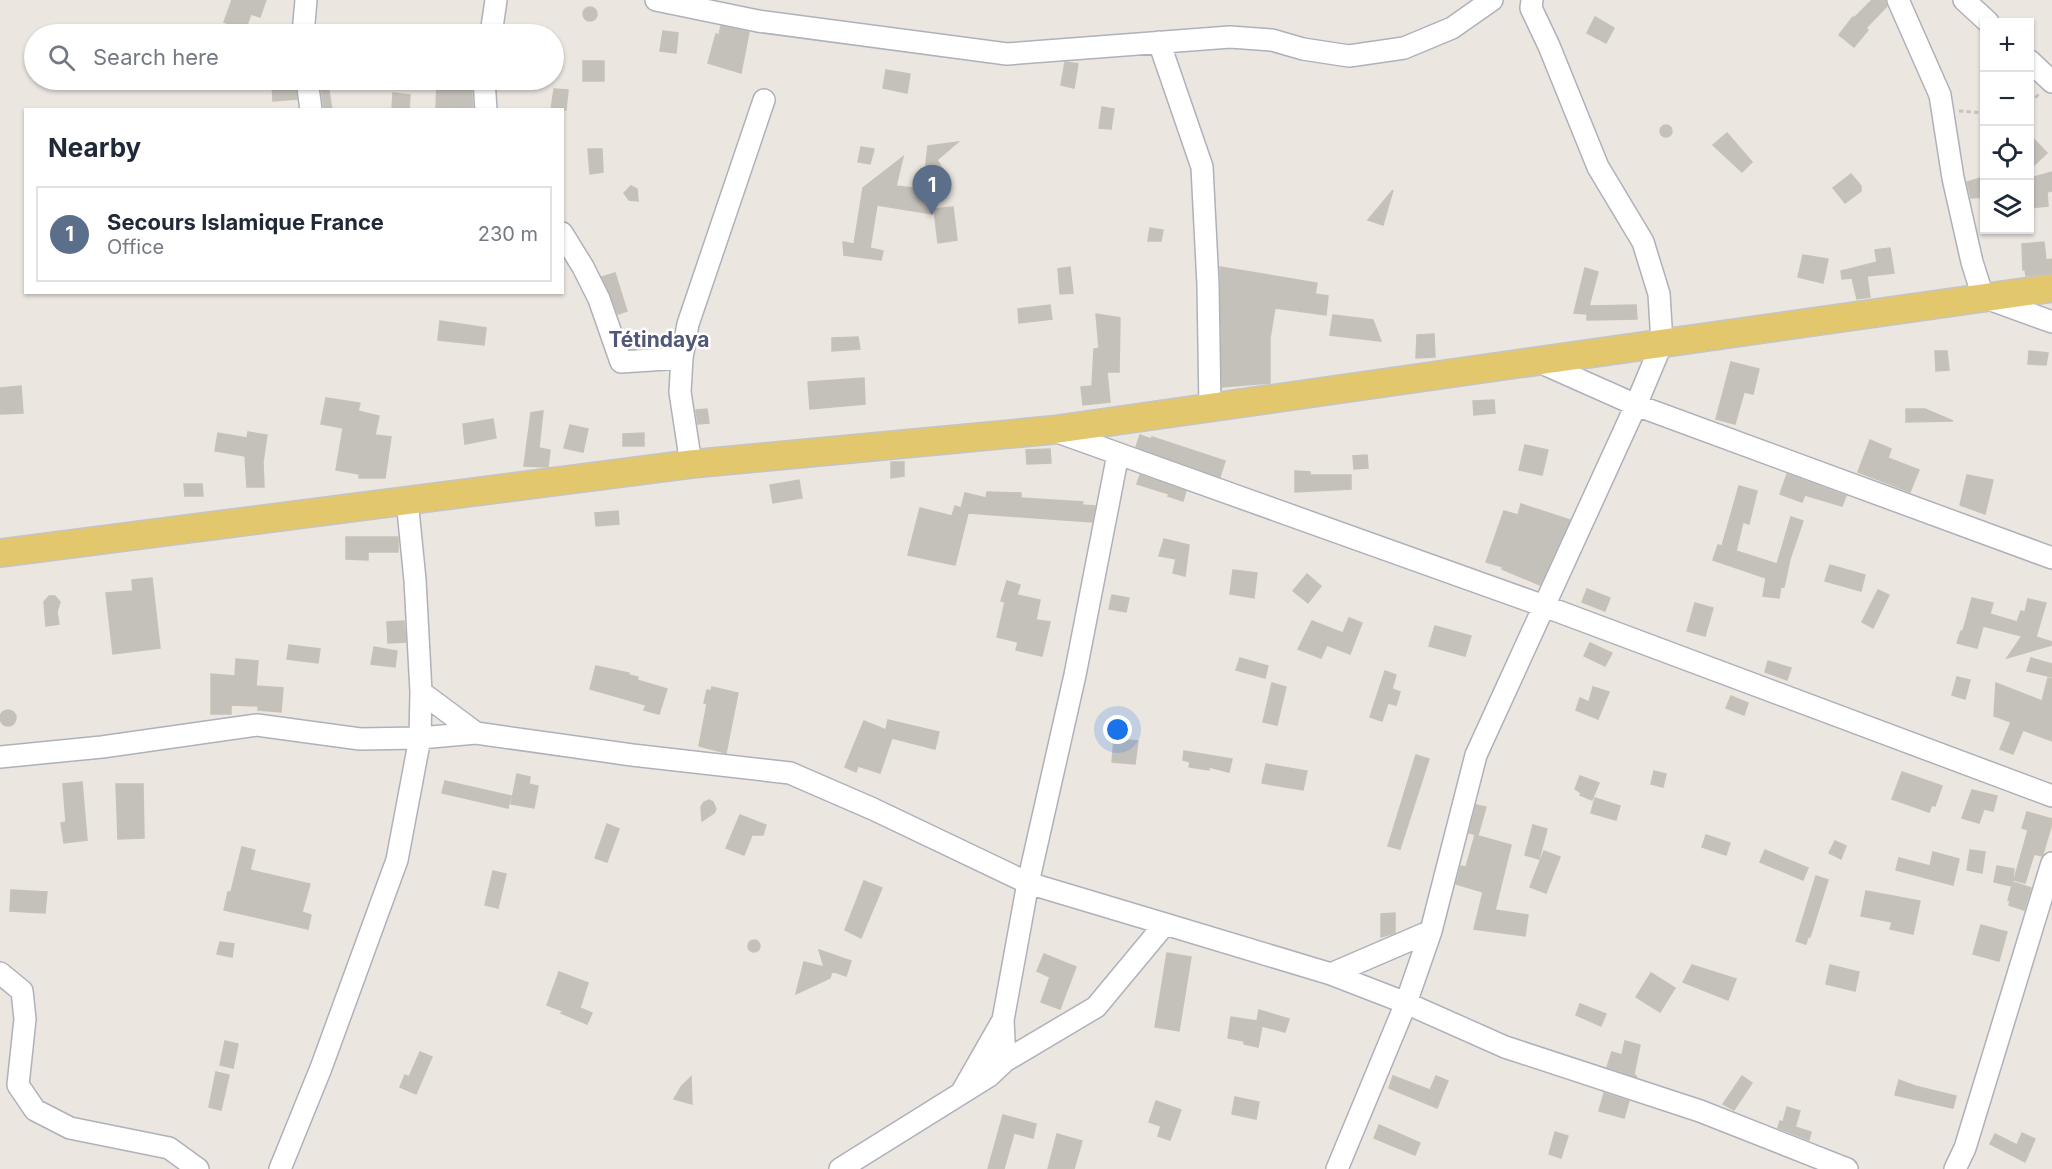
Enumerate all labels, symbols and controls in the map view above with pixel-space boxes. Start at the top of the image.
map controls [1980,18,2034,234]
button: + [1980,18,2034,72]
search box [24,24,564,90]
icon: search [45,41,78,74]
text: Search here [93,44,219,70]
button: − [1980,72,2034,126]
button: locate [1980,126,2034,180]
text: Nearby [48,132,141,163]
pin: 1 [912,166,952,215]
button: layers [1980,180,2034,234]
text: Secours Islamique France [107,209,384,235]
text: 1 [65,222,74,246]
text: 230 m [478,222,538,246]
text: Office [107,235,164,259]
district label: Tétindaya [608,327,710,352]
your location [1103,715,1132,744]

